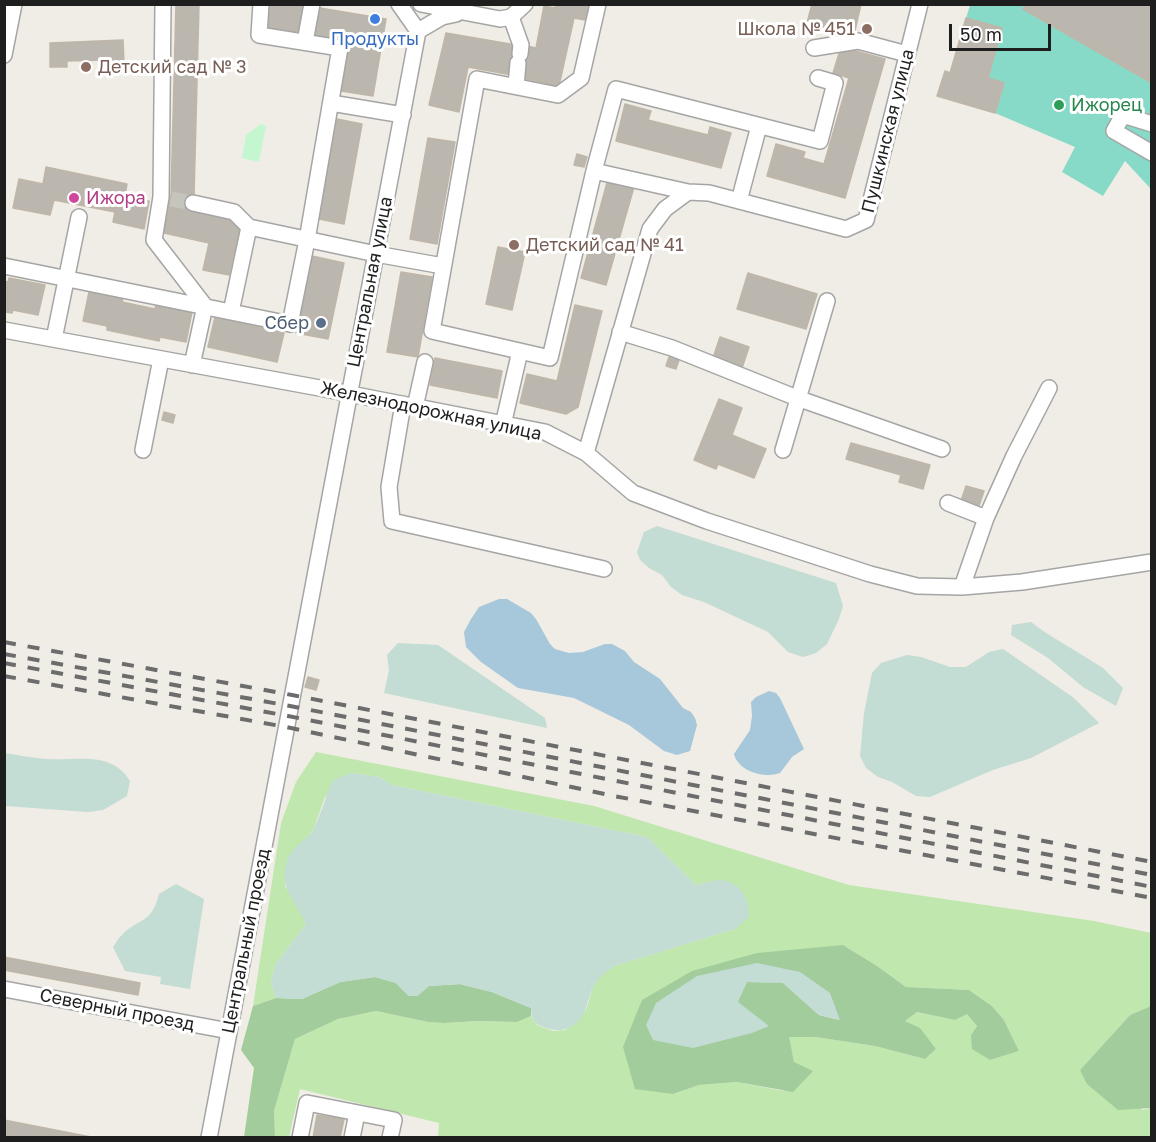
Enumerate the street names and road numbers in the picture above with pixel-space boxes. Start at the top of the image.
street label: Пушкинская улица [857,47,919,215]
street label: Центральная улица [343,195,397,369]
street label: Железнодорожная улица [318,377,544,445]
street label: Центральный проезд [217,847,275,1035]
street label: Северный проезд [38,984,196,1036]

